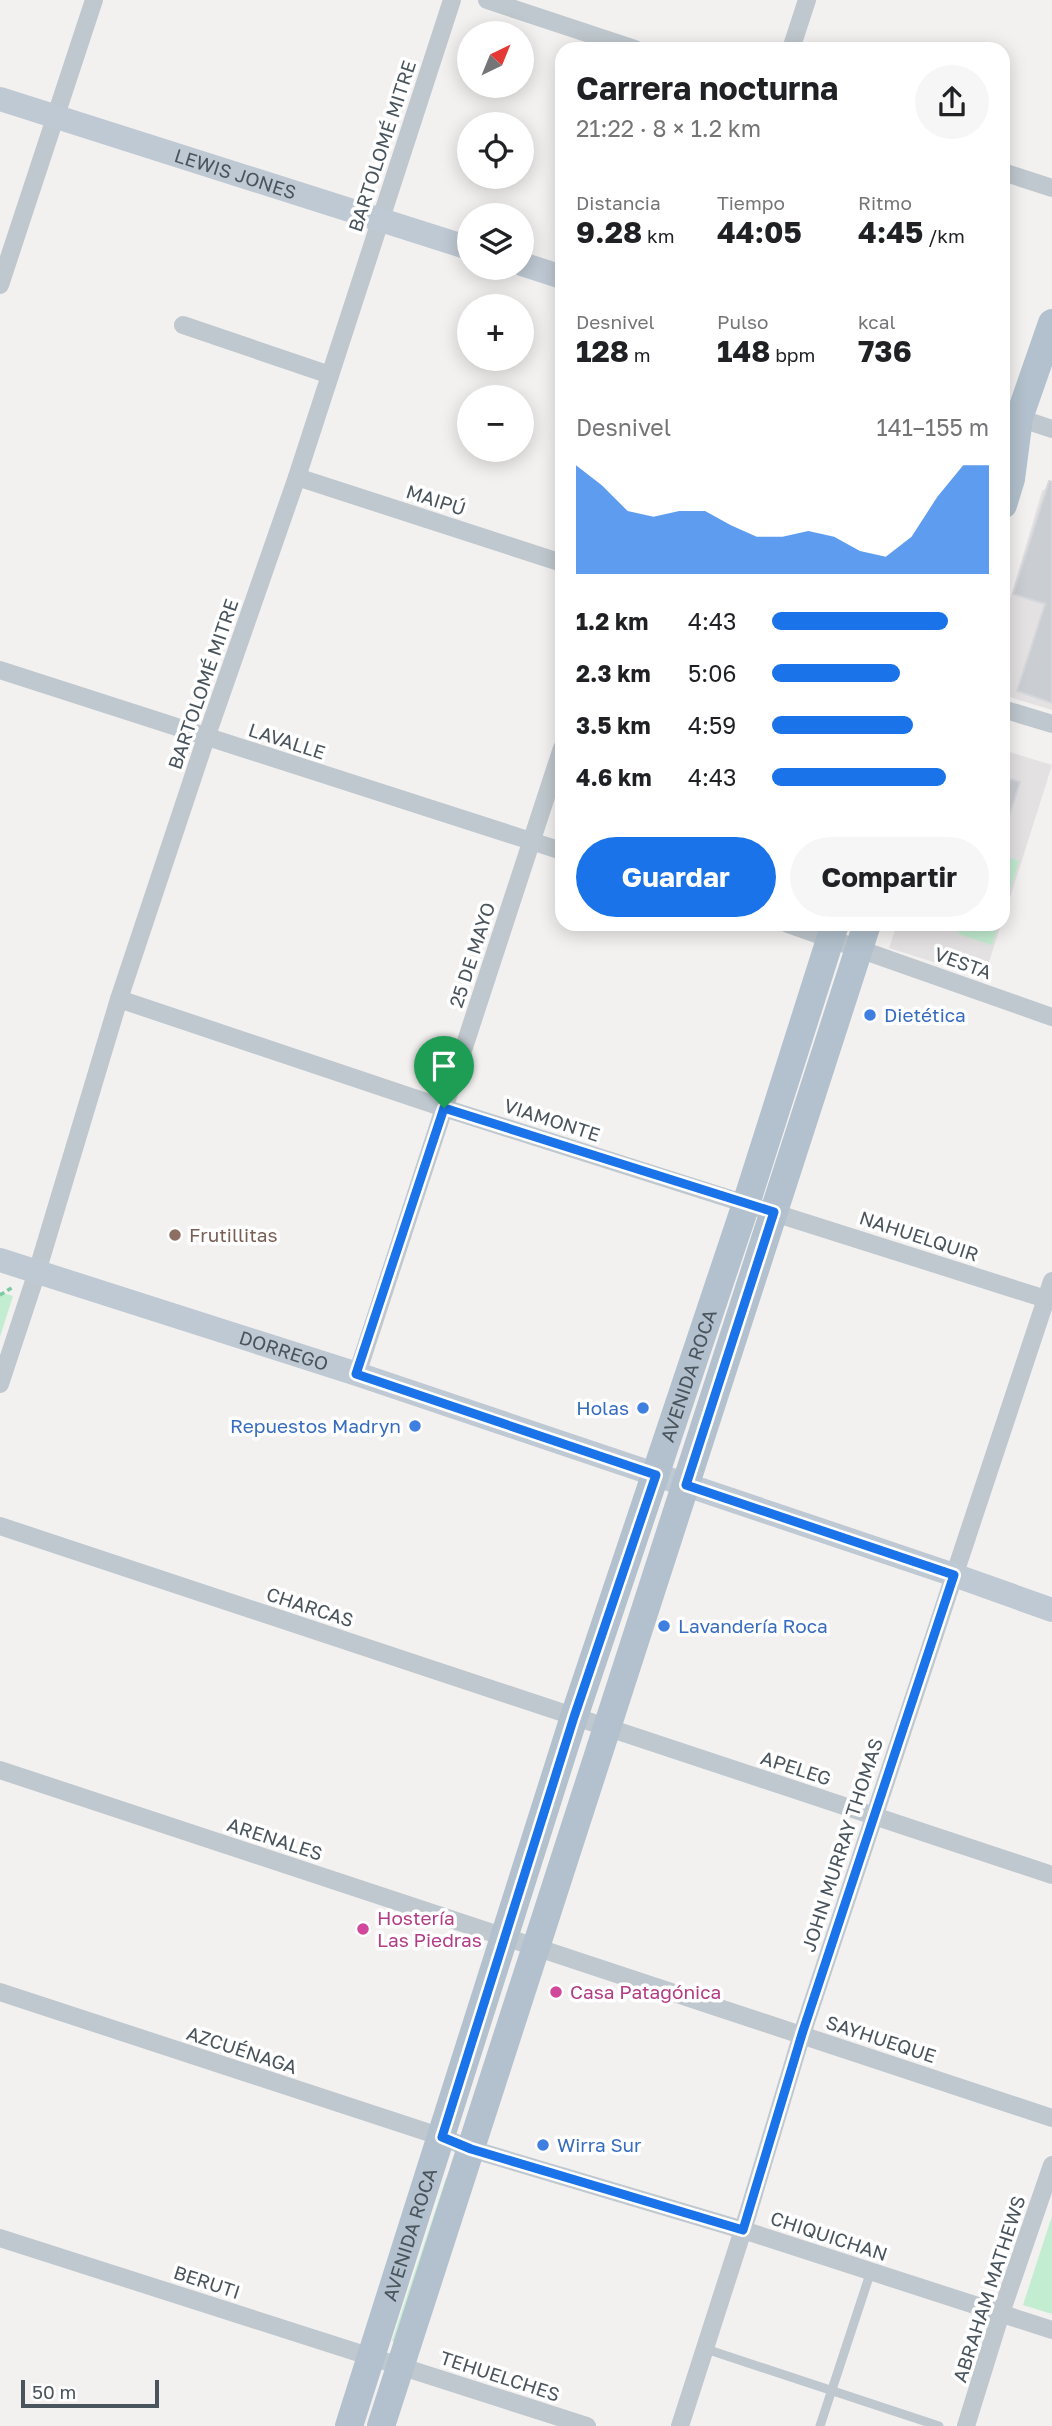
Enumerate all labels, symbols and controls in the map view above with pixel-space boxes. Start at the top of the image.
north arrow [457,21,534,98]
map controls [457,21,534,462]
street label: BARTOLOMÉ MITRE [343,57,420,234]
button: share [915,65,989,139]
text: Carrera nocturna [576,69,838,107]
button: locate [457,112,534,189]
text: 21:22 · 8 × 1.2 km [576,114,761,142]
street label: LEWIS JONES [172,143,299,203]
text: Distancia [576,191,661,214]
text: Tiempo [717,191,785,214]
text: Ritmo [858,191,912,214]
button: layers [457,203,534,280]
text: 9.28 [576,214,642,250]
text: 44:05 [717,214,802,250]
text: 4:45 [858,214,923,250]
text: km [642,224,674,247]
text: /km [923,224,965,247]
button: + [457,294,534,371]
text: Desnivel [576,310,655,333]
text: Pulso [717,310,769,333]
text: kcal [858,310,896,333]
text: 128 [576,333,629,369]
text: 148 [717,333,770,369]
text: 736 [858,333,912,369]
text: m [629,343,651,366]
text: bpm [770,343,815,366]
button: − [457,385,534,462]
text: Desnivel [576,413,671,441]
text: 141–155 m [877,413,989,441]
street label: MAIPÚ [403,479,469,520]
street label: BARTOLOMÉ MITRE [163,596,242,772]
text: 1.2 km [576,607,648,635]
text: 4:43 [688,607,736,635]
text: 2.3 km [576,659,651,687]
text: 5:06 [688,659,736,687]
text: 3.5 km [576,711,651,739]
text: 4:59 [688,711,736,739]
street label: LAVALLE [246,717,328,764]
text: 4.6 km [576,763,652,791]
text: 4:43 [688,763,736,791]
button: Guardar [576,837,776,917]
button: Compartir [790,837,989,917]
street label: 25 DE MAYO [444,899,499,1010]
street label: VESTA [931,942,995,984]
place label: Dietética [884,1003,966,1026]
marker: Dietética [862,1007,878,1023]
pin [414,1036,474,1108]
icon: arrive [425,1047,463,1085]
street label: VIAMONTE [501,1093,603,1146]
street label: NAHUELQUIR [857,1205,982,1266]
place label: Frutillitas [189,1223,278,1246]
marker: Frutillitas [167,1227,183,1243]
street label: AVENIDA ROCA [655,1306,721,1445]
street label: DORREGO [237,1325,331,1375]
place label: Holas [576,1396,629,1419]
marker: Holas [635,1400,651,1416]
place label: Repuestos Madryn [230,1414,401,1437]
marker: Repuestos Madryn [407,1418,423,1434]
street label: CHARCAS [264,1582,357,1631]
place label: Lavandería Roca [678,1614,828,1637]
marker: Lavandería Roca [656,1618,672,1634]
street label: JOHN MURRAY THOMAS [796,1735,887,1955]
street label: APELEG [758,1745,834,1790]
street label: ARENALES [225,1812,326,1865]
place label: Hostería Las Piedras [377,1906,482,1951]
marker: Hostería Las Piedras [355,1921,371,1937]
place label: Casa Patagónica [570,1980,721,2003]
marker: Casa Patagónica [548,1984,564,2000]
street label: SAYHUEQUE [823,2010,939,2067]
street label: AZCUÉNAGA [184,2021,301,2078]
place label: Wirra Sur [557,2133,642,2156]
marker: Wirra Sur [535,2137,551,2153]
street label: AVENIDA ROCA [377,2165,441,2304]
street label: ABRAHAM MATHEWS [947,2193,1030,2385]
street label: CHIQUICHAN [768,2206,891,2265]
street label: BERUTI [171,2260,243,2303]
street label: TEHUELCHES [437,2345,563,2406]
scale bar [21,2377,159,2409]
text: 50 m [32,2380,76,2403]

